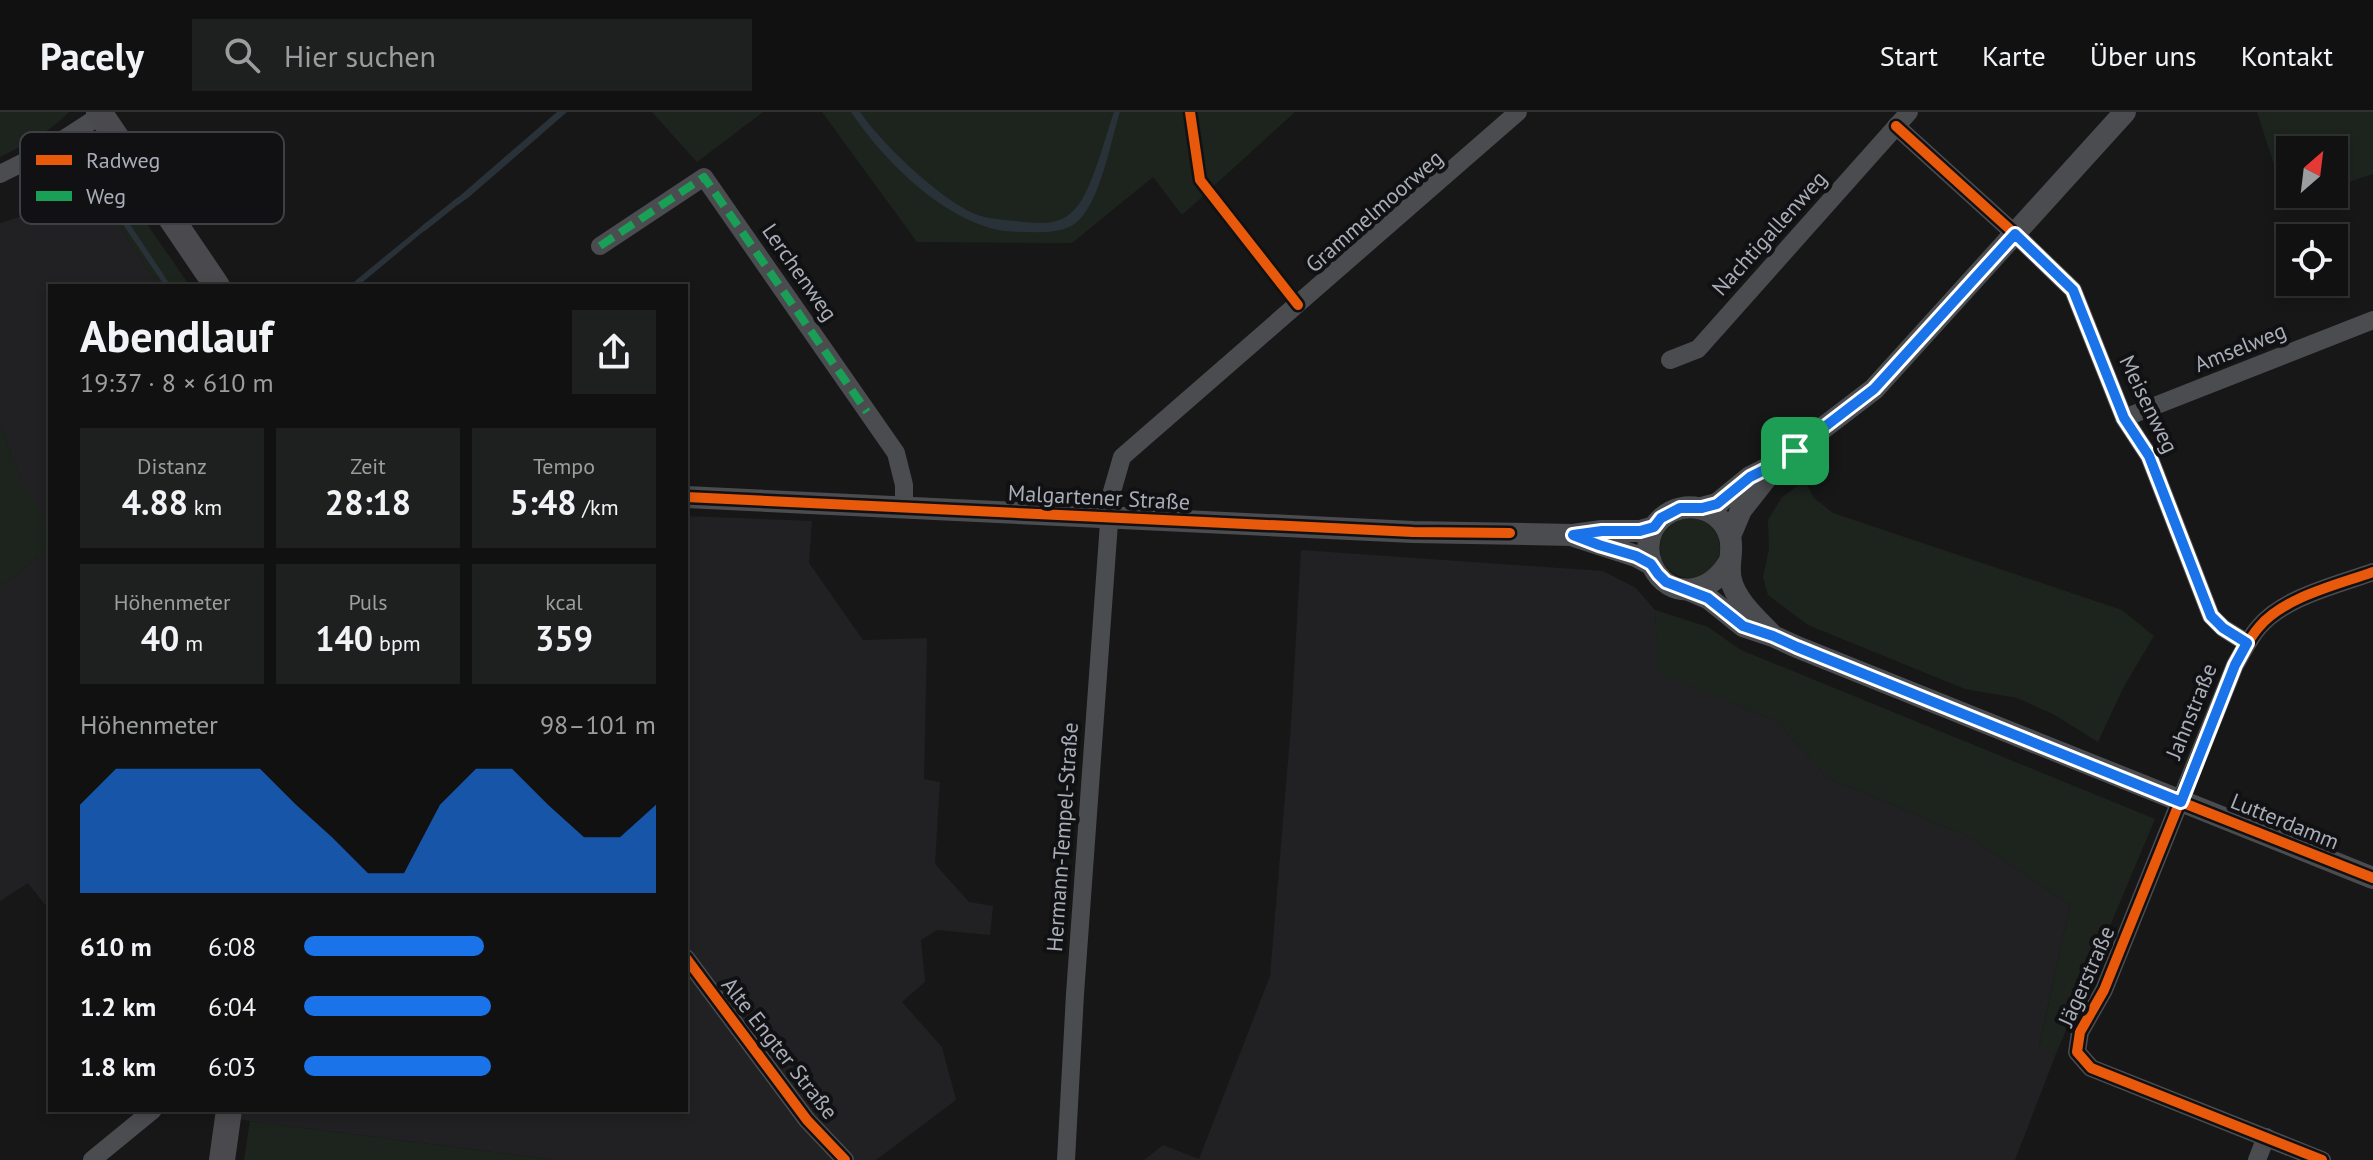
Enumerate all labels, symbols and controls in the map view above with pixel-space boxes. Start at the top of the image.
search box [192,19,752,91]
text: Pacely [40,31,144,80]
icon: search [220,33,264,77]
text: Hier suchen [284,36,436,75]
text: Start [1880,37,1938,74]
text: Karte [1982,37,2046,74]
text: Über uns [2090,37,2197,74]
text: Kontakt [2241,37,2333,74]
legend [20,132,284,224]
north arrow [2276,136,2348,208]
map controls [2276,136,2348,296]
street label: Grammelmoorweg [1300,144,1448,278]
text: Radweg [86,146,160,174]
street label: Nachtigallenweg [1706,165,1832,301]
text: Weg [86,182,126,210]
street label: Lerchenweg [756,218,844,326]
button: locate [2276,224,2348,296]
text: Abendlauf [80,307,273,364]
button: share [572,310,656,394]
street label: Amselweg [2190,316,2290,378]
street label: Meisenweg [2113,350,2185,458]
text: 19:37 · 8 × 610 m [80,366,274,399]
pin [1761,417,1829,485]
icon: arrive [1773,429,1817,473]
text: Distanz [137,452,207,480]
text: Zeit [350,452,386,480]
text: Tempo [533,452,595,480]
street label: Malgartener Straße [1007,478,1191,516]
text: 4.88 [122,480,188,524]
text: 28:18 [325,480,411,524]
text: 5:48 [509,480,576,524]
text: km [188,493,222,521]
text: /km [576,493,619,521]
text: Höhenmeter [114,588,230,616]
text: Puls [348,588,388,616]
text: kcal [545,588,583,616]
text: 40 [141,616,179,660]
text: 140 [315,616,373,660]
text: 359 [535,616,593,660]
text: m [179,629,203,657]
text: bpm [373,629,421,657]
street label: Jahnstraße [2159,659,2223,764]
text: Höhenmeter [80,708,218,741]
text: 98–101 m [540,708,656,741]
street label: Hermann-Tempel-Straße [1040,721,1084,953]
street label: Lutterdamm [2227,787,2343,855]
street label: Jägerstraße [2051,921,2121,1032]
text: 610 m [80,930,152,963]
text: 6:08 [208,930,256,963]
street label: Alte Engter Straße [716,971,844,1125]
text: 1.2 km [80,990,156,1023]
text: 6:04 [208,990,256,1023]
text: 1.8 km [80,1050,156,1083]
text: 6:03 [208,1050,256,1083]

